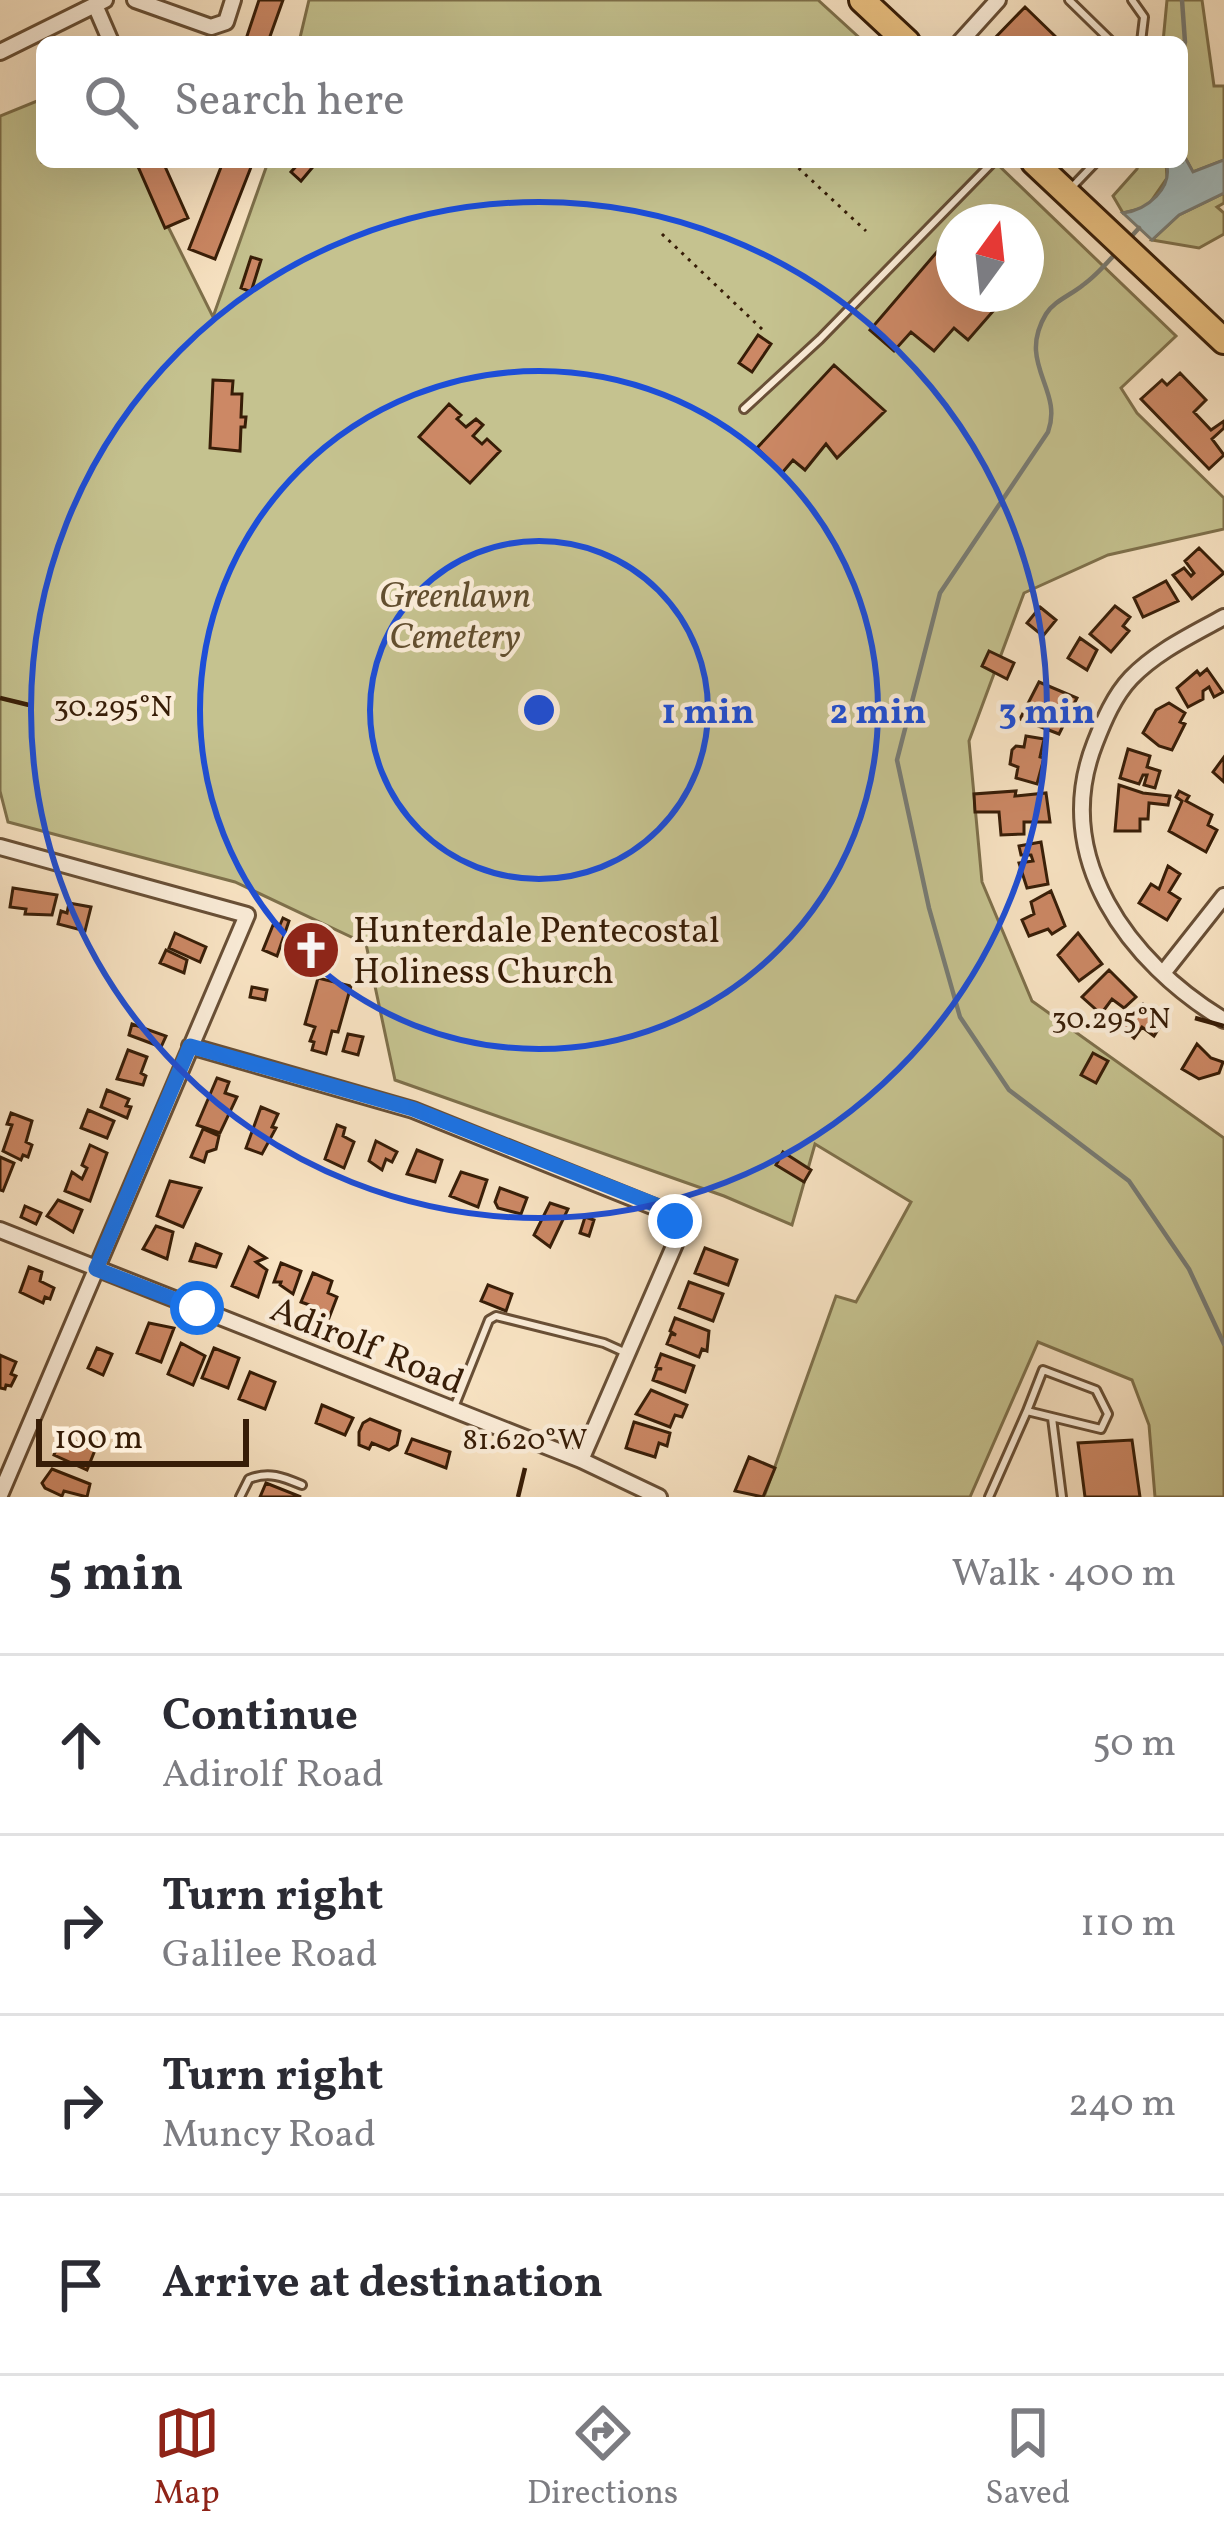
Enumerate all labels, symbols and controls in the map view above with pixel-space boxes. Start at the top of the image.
search box [36,36,1188,168]
icon: search [78,69,144,135]
text: Search here [174,71,405,134]
north arrow [936,204,1044,312]
park label: Greenlawn Cemetery [379,573,531,664]
text: 30.295°N [54,687,172,729]
centre of rings [518,689,560,731]
text: 1 min [662,689,754,739]
text: 2 min [829,689,927,739]
text: 3 min [999,689,1095,739]
place label: Hunterdale Pentecostal Holiness Church [353,908,720,999]
church icon: Hunterdale Pentecostal Holiness Church [280,919,342,981]
text: 30.295°N [1052,999,1170,1041]
route end [648,1194,702,1248]
route start [170,1281,224,1335]
street label: Adirolf Road [262,1286,471,1409]
scale bar [36,1413,249,1466]
text: 100 m [54,1417,143,1463]
text: 81.620°W [462,1420,588,1462]
text: 5 min [48,1540,184,1611]
text: Walk · 400 m [952,1548,1176,1602]
text: Continue [162,1686,358,1749]
icon: ahead [48,1712,114,1778]
text: 50 m [1092,1718,1176,1772]
text: Adirolf Road [162,1749,384,1803]
text: Turn right [162,1866,383,1929]
icon: right [48,1892,114,1958]
text: 110 m [1080,1898,1176,1952]
text: Galilee Road [162,1929,378,1983]
text: Turn right [162,2046,383,2109]
icon: right [48,2072,114,2138]
text: 240 m [1068,2078,1176,2132]
text: Muncy Road [162,2109,376,2163]
icon: arrive [48,2252,114,2318]
text: Arrive at destination [162,2253,603,2316]
tab: Map [154,2400,220,2518]
tab: Directions [527,2400,678,2518]
tab: Saved [985,2400,1070,2518]

